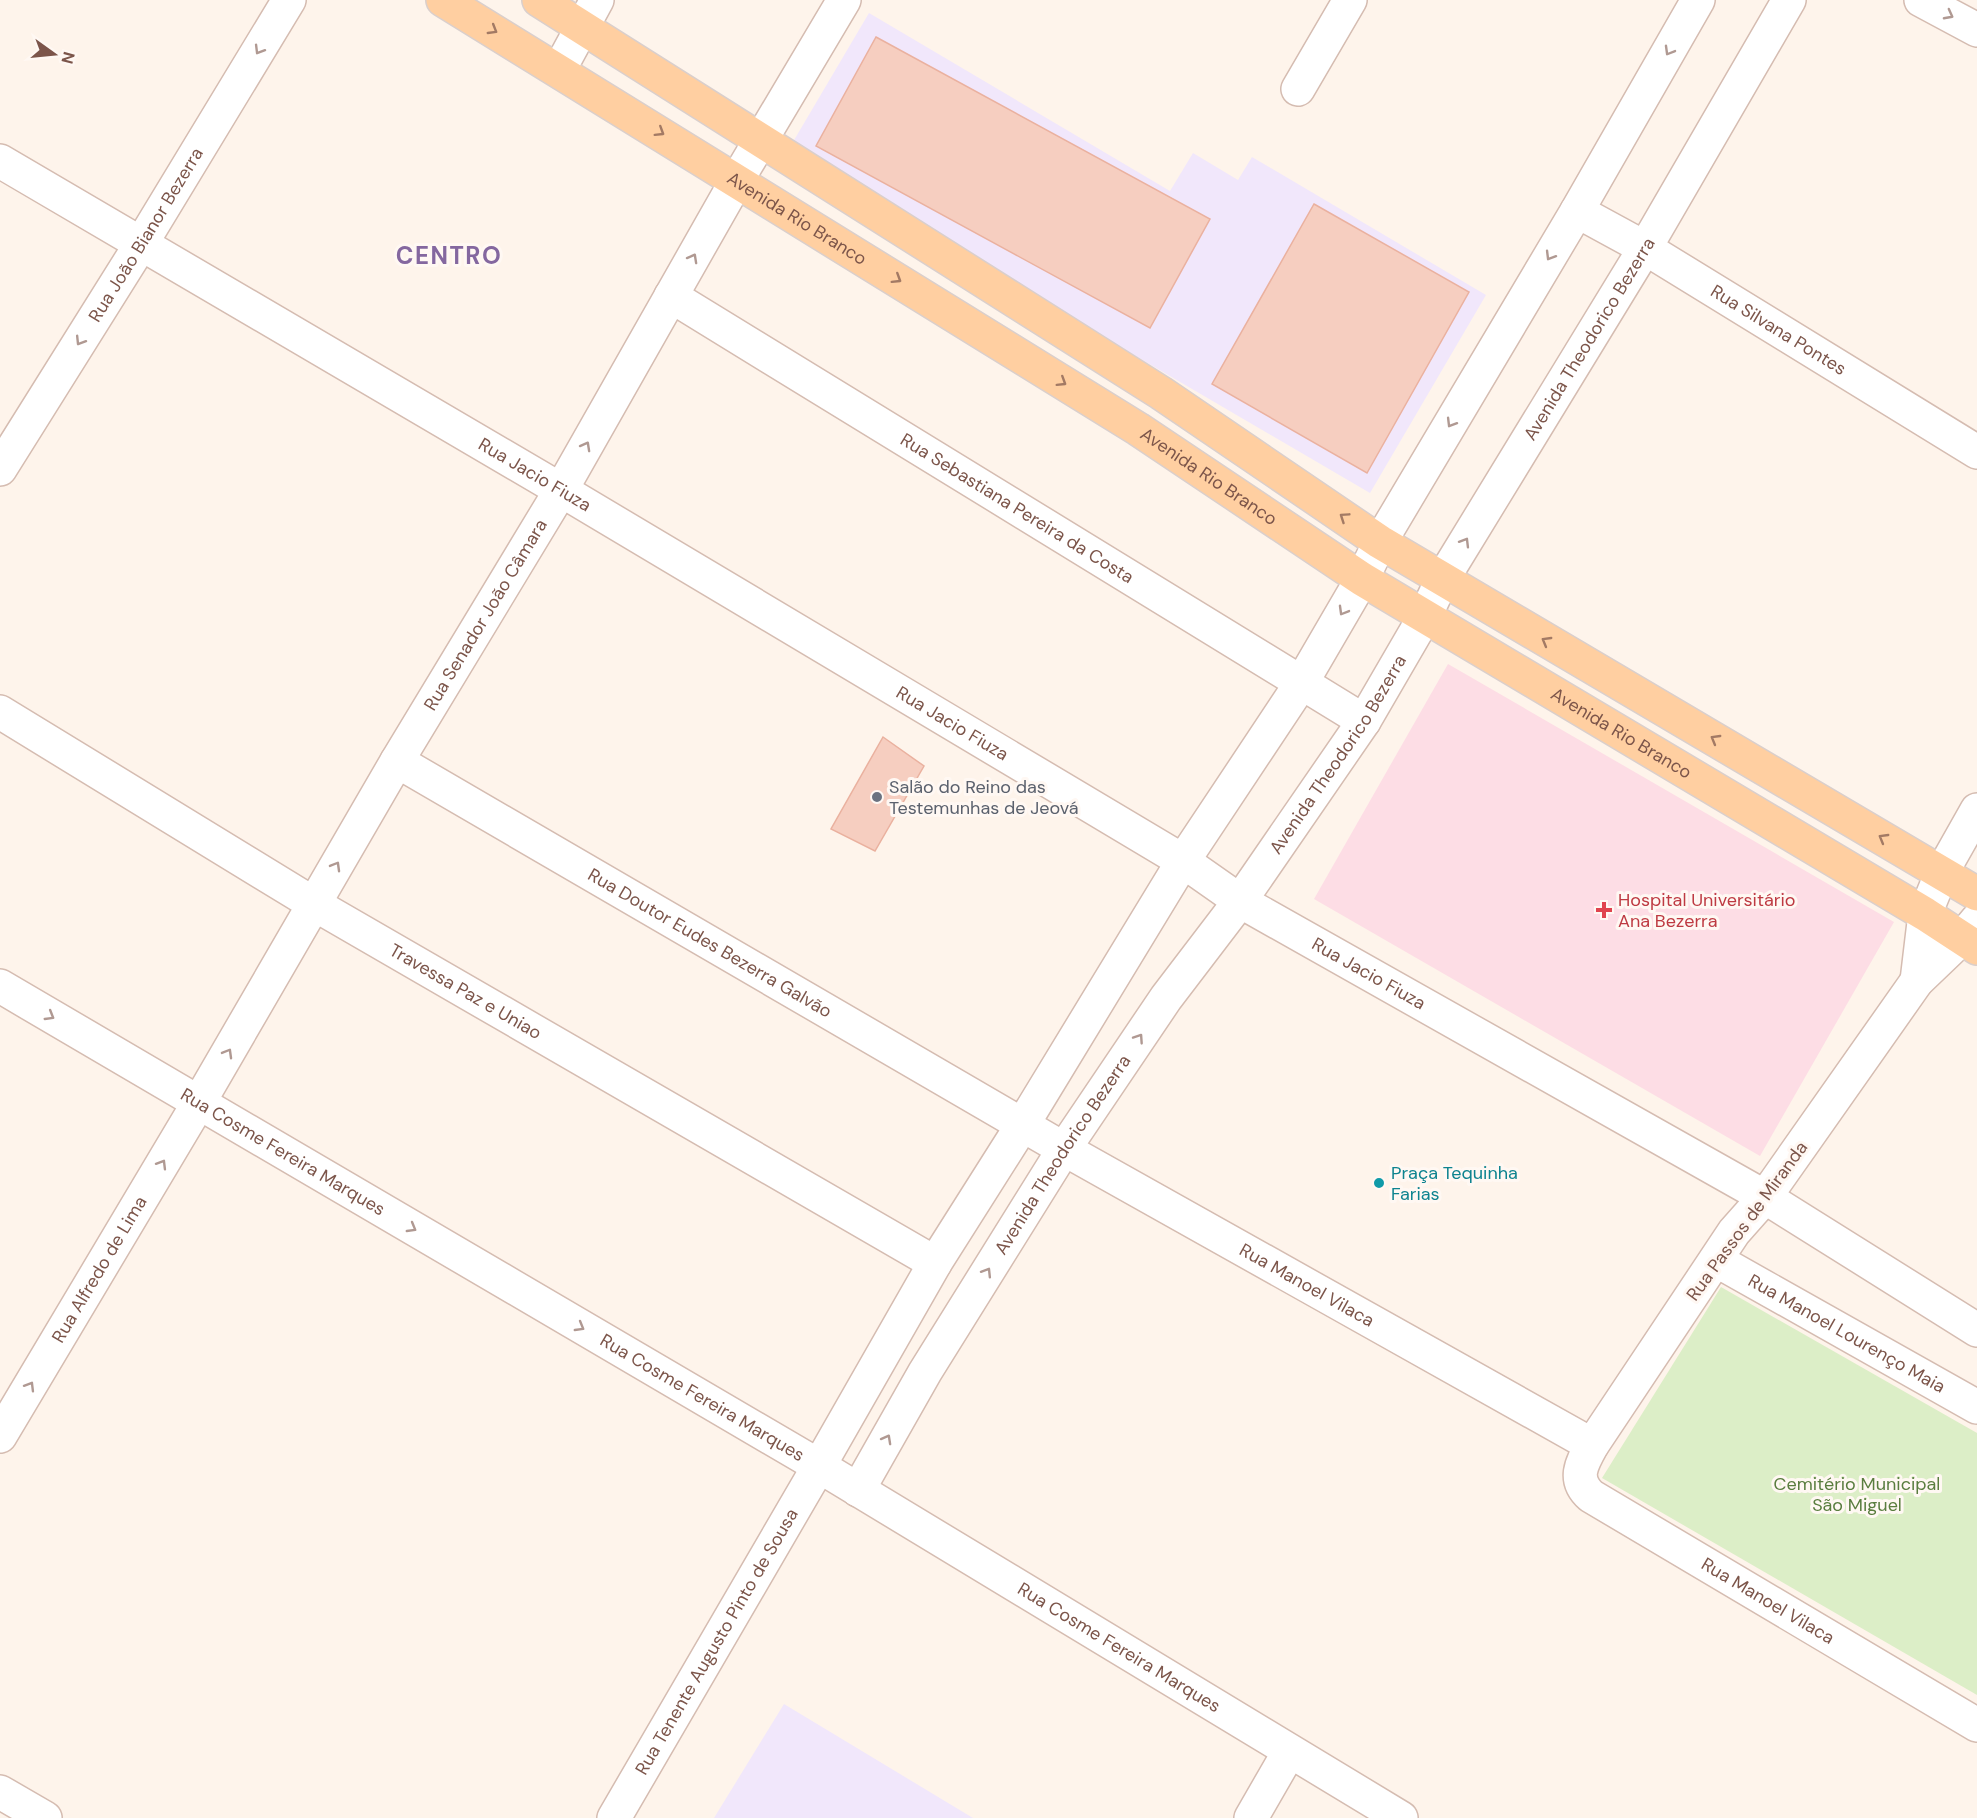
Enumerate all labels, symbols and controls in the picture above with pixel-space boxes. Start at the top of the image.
one-way arrow [1943,8,1953,19]
one-way arrow [487,23,497,35]
north arrow [24,24,84,84]
one-way arrow [254,44,266,54]
one-way arrow [1665,45,1676,55]
text: N [56,49,80,66]
one-way arrow [654,125,664,137]
street label: Rua João Bianor Bezerra [83,143,209,327]
street label: Avenida Rio Branco [723,166,871,271]
street label: Avenida Theodorico Bezerra [1518,233,1661,445]
district label: CENTRO [396,240,502,271]
one-way arrow [1546,250,1557,260]
one-way arrow [685,254,697,264]
one-way arrow [891,272,901,284]
street label: Rua Silvana Pontes [1706,279,1851,381]
one-way arrow [75,335,87,345]
one-way arrow [1055,375,1066,386]
one-way arrow [1446,417,1458,428]
street label: Avenida Rio Branco [1136,422,1282,531]
street label: Rua Sebastiana Pereira da Costa [896,428,1138,589]
street label: Rua Jacio Fiuza [474,432,596,517]
one-way arrow [579,442,591,452]
one-way arrow [1340,513,1351,524]
street label: Rua Senador João Câmara [418,515,553,715]
one-way arrow [1458,538,1469,548]
one-way arrow [1339,605,1351,615]
one-way arrow [1542,636,1552,648]
street label: Avenida Theodorico Bezerra [1264,650,1412,859]
street label: Rua Jacio Fiuza [892,681,1013,766]
street label: Avenida Rio Branco [1546,682,1696,784]
one-way arrow [1711,735,1721,746]
place label: Salão do Reino das Testemunhas de Jeová [889,775,1079,820]
marker: Salão do Reino das Testemunhas de Jeová [870,790,884,804]
one-way arrow [1879,833,1889,845]
one-way arrow [329,862,341,872]
street label: Rua Doutor Eudes Bezerra Galvão [584,863,836,1023]
place label: Hospital Universitário Ana Bezerra [1618,888,1795,933]
marker: Hospital Universitário Ana Bezerra [1595,901,1613,919]
street label: Rua Jacio Fiuza [1308,932,1430,1015]
street label: Travessa Paz e Uniao [385,938,546,1045]
one-way arrow [44,1008,54,1020]
one-way arrow [1132,1034,1143,1045]
one-way arrow [220,1049,232,1059]
street label: Avenida Theodorico Bezerra [989,1050,1136,1259]
street label: Rua Cosme Fereira Marques [176,1083,390,1221]
street label: Rua Passos de Miranda [1681,1136,1813,1306]
one-way arrow [155,1160,166,1170]
place label: Praça Tequinha Farias [1391,1161,1518,1206]
marker: Praça Tequinha Farias [1372,1176,1386,1190]
street label: Rua Alfredo de Lima [46,1191,152,1347]
one-way arrow [406,1221,416,1233]
street label: Rua Manoel Vilaca [1235,1238,1378,1332]
one-way arrow [980,1268,992,1278]
street label: Rua Manoel Lourenço Maia [1744,1269,1950,1399]
one-way arrow [574,1319,584,1331]
street label: Rua Cosme Fereira Marques [596,1328,809,1467]
one-way arrow [23,1382,34,1392]
one-way arrow [880,1435,891,1445]
park label: Cemitério Municipal São Miguel [1774,1472,1940,1517]
street label: Rua Tenente Augusto Pinto de Sousa [630,1504,804,1779]
street label: Rua Manoel Vilaca [1697,1552,1839,1650]
street label: Rua Cosme Fereira Marques [1013,1577,1225,1718]

